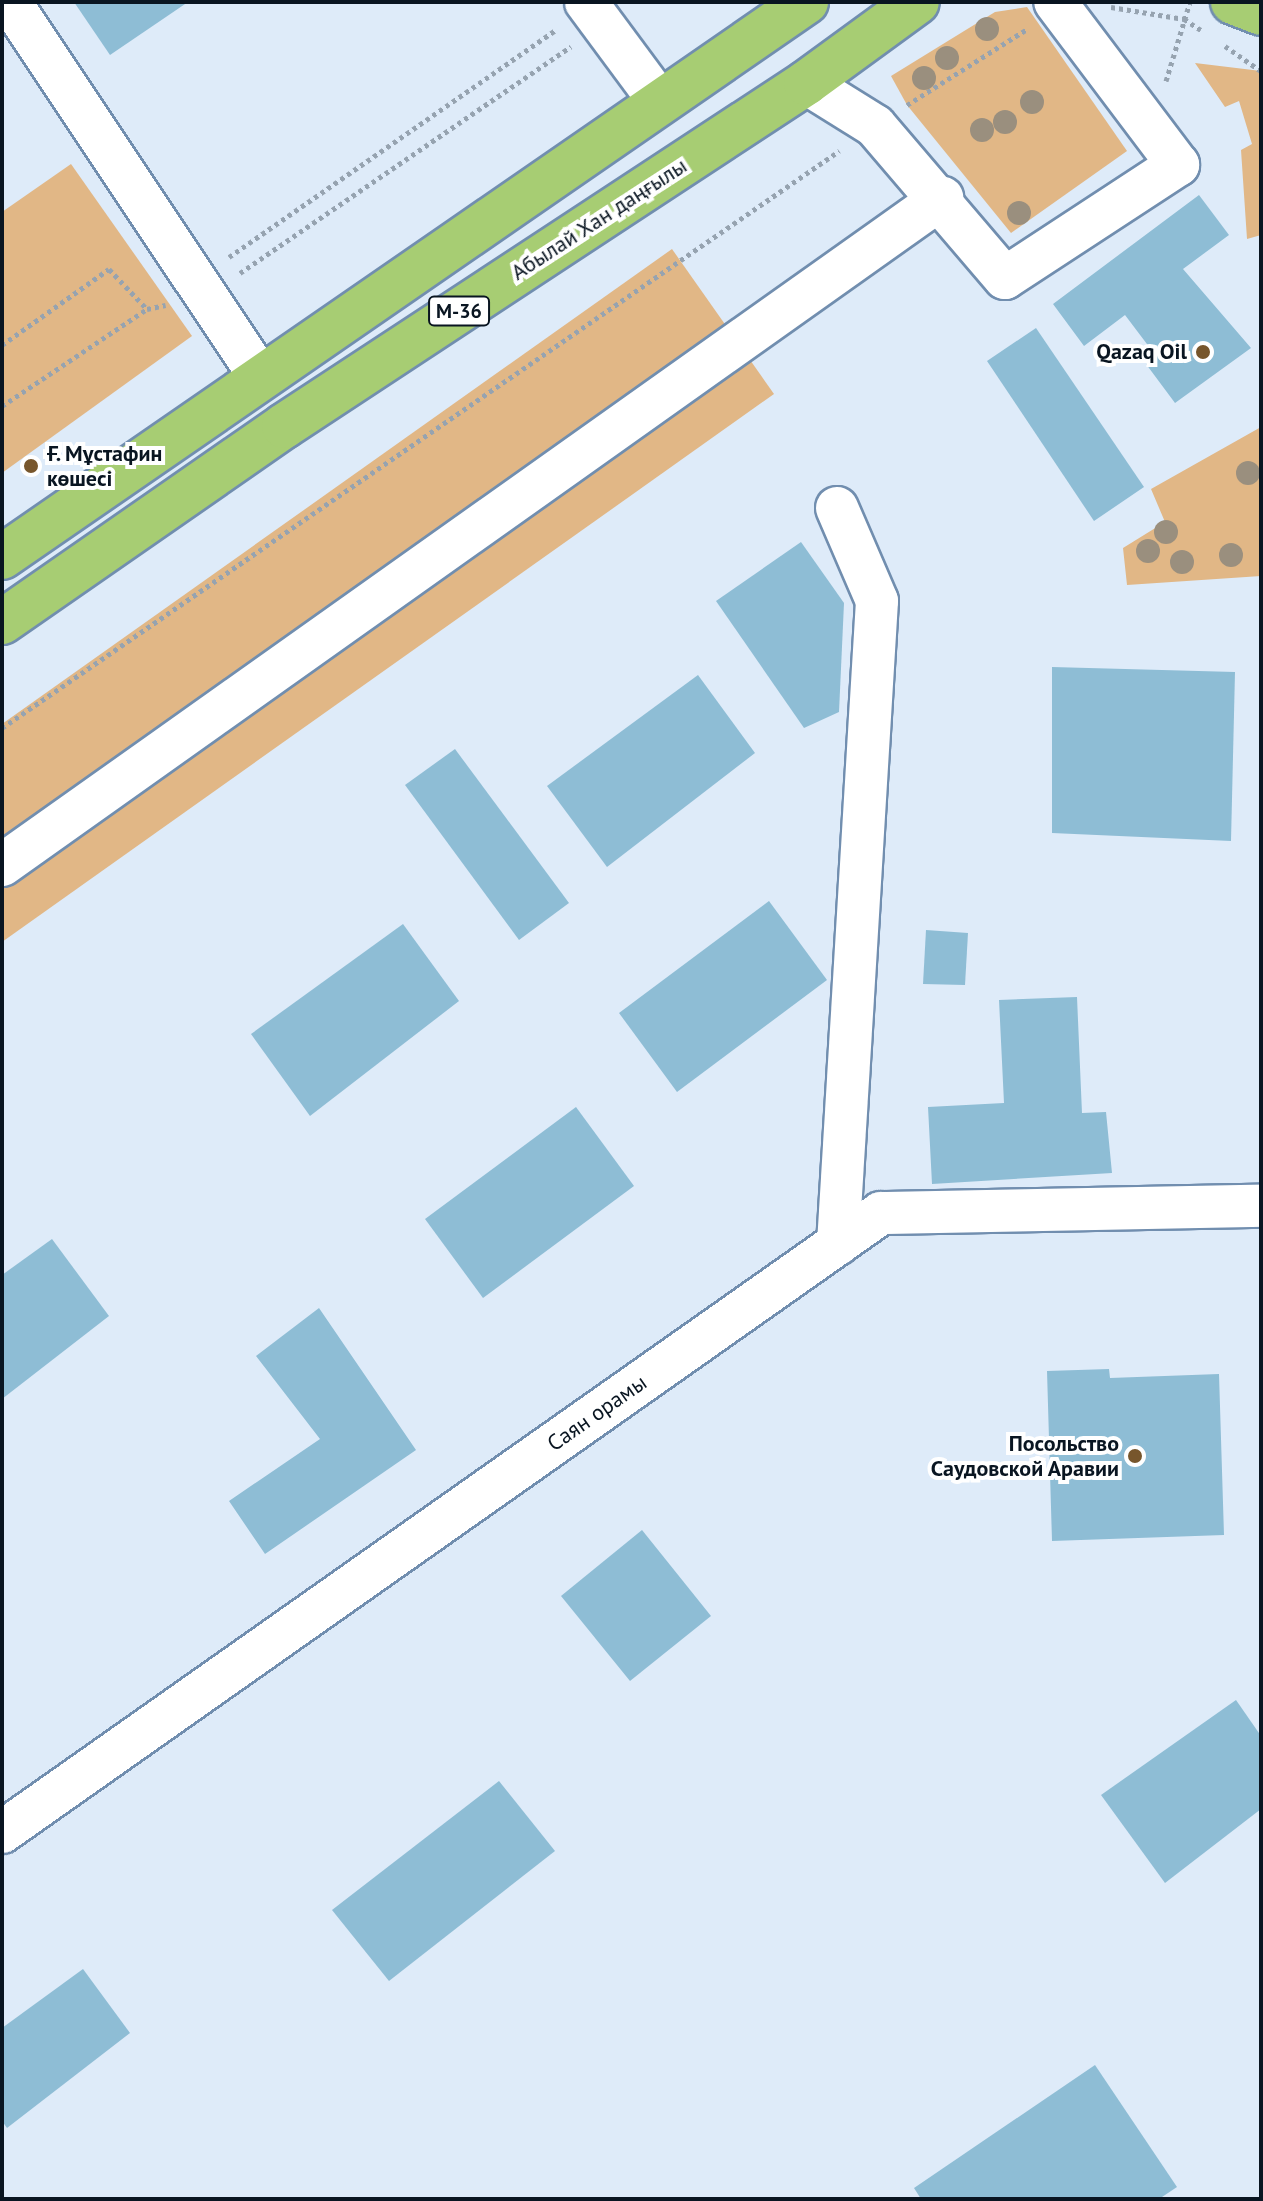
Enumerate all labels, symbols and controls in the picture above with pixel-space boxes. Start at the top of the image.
street label: Абылай Хан даңғылы [506,152,692,286]
road number: M-36 [427,295,491,327]
place label: Qazaq Oil [1096,339,1187,365]
marker: Qazaq Oil [1194,343,1212,361]
place label: Ғ. Мұстафин көшесі [47,440,164,492]
marker: Ғ. Мұстафин көшесі [22,457,40,475]
street label: Саян орамы [542,1369,652,1457]
place label: Посольство Саудовской Аравии [930,1430,1119,1482]
marker: Посольство Саудовской Аравии [1126,1447,1144,1465]

